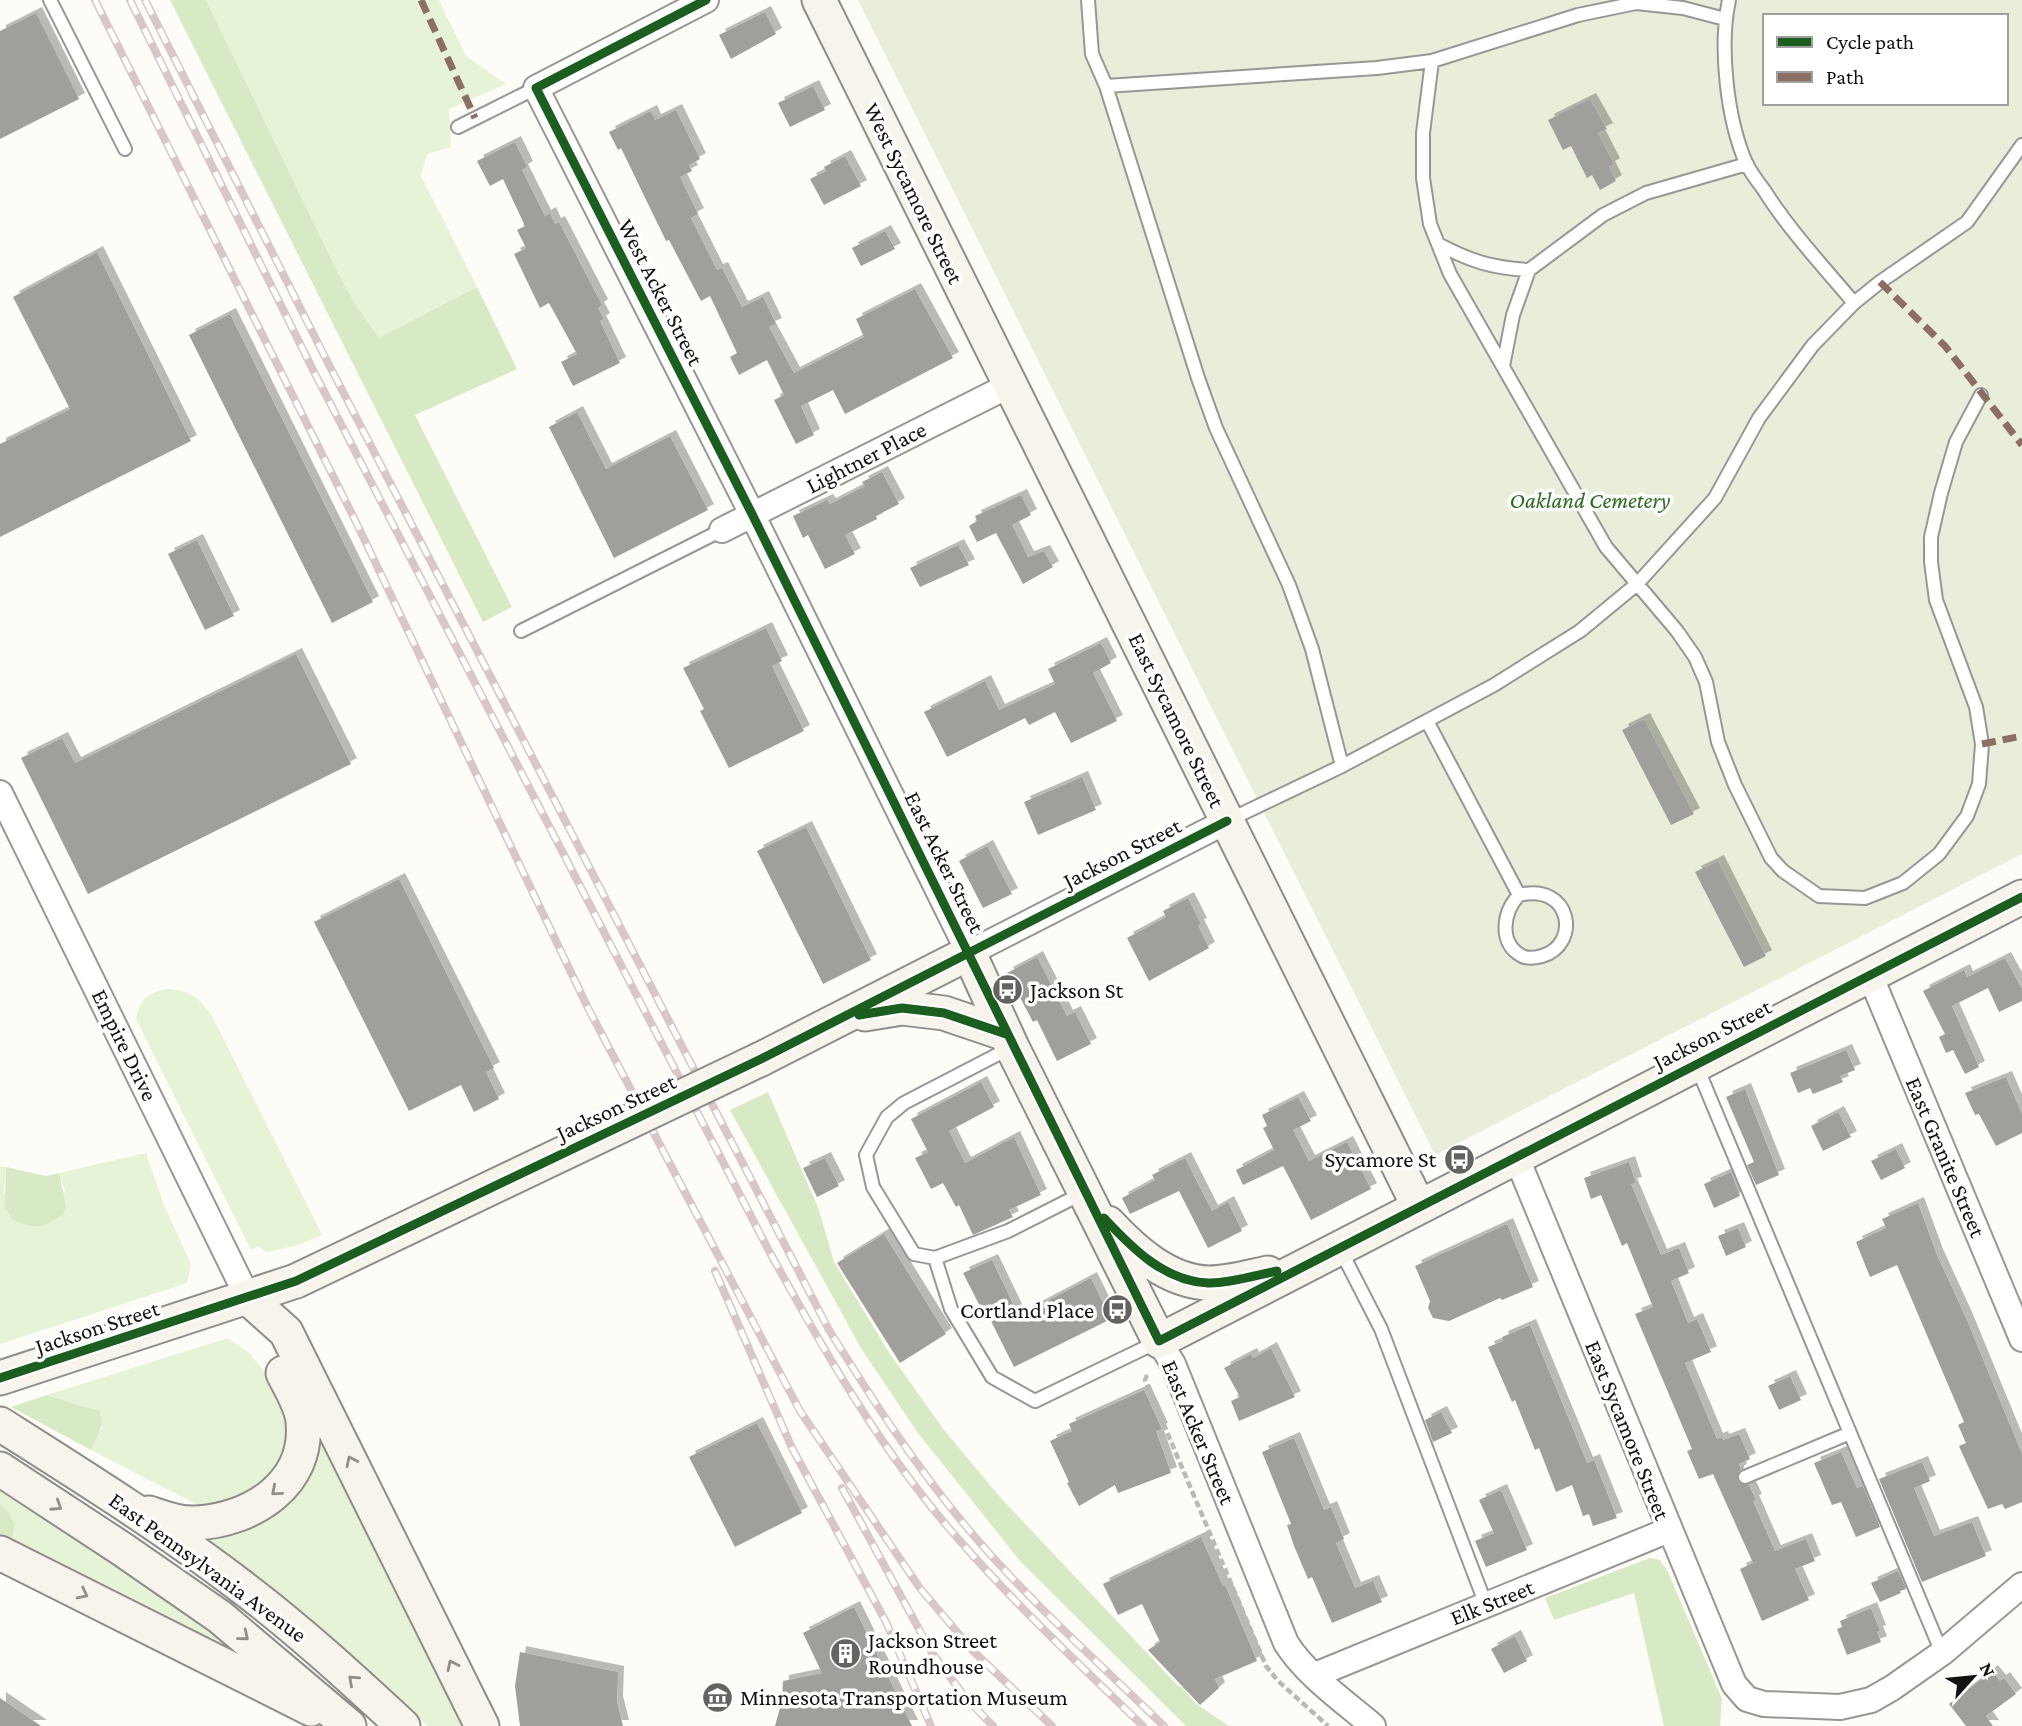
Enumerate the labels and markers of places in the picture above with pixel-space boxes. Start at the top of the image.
bus stop icon: Jackson St [990,973,1024,1007]
place label: Jackson St [1028,977,1124,1003]
bus stop icon: Sycamore St [1442,1142,1476,1176]
place label: Sycamore St [1325,1146,1436,1172]
bus stop icon: Cortland Place [1100,1293,1134,1327]
place label: Cortland Place [960,1297,1094,1323]
place label: Jackson Street Roundhouse [866,1627,997,1679]
building icon: Jackson Street Roundhouse [828,1636,862,1670]
museum icon: Minnesota Transportation Museum [700,1680,734,1714]
place label: Minnesota Transportation Museum [740,1684,1068,1710]

